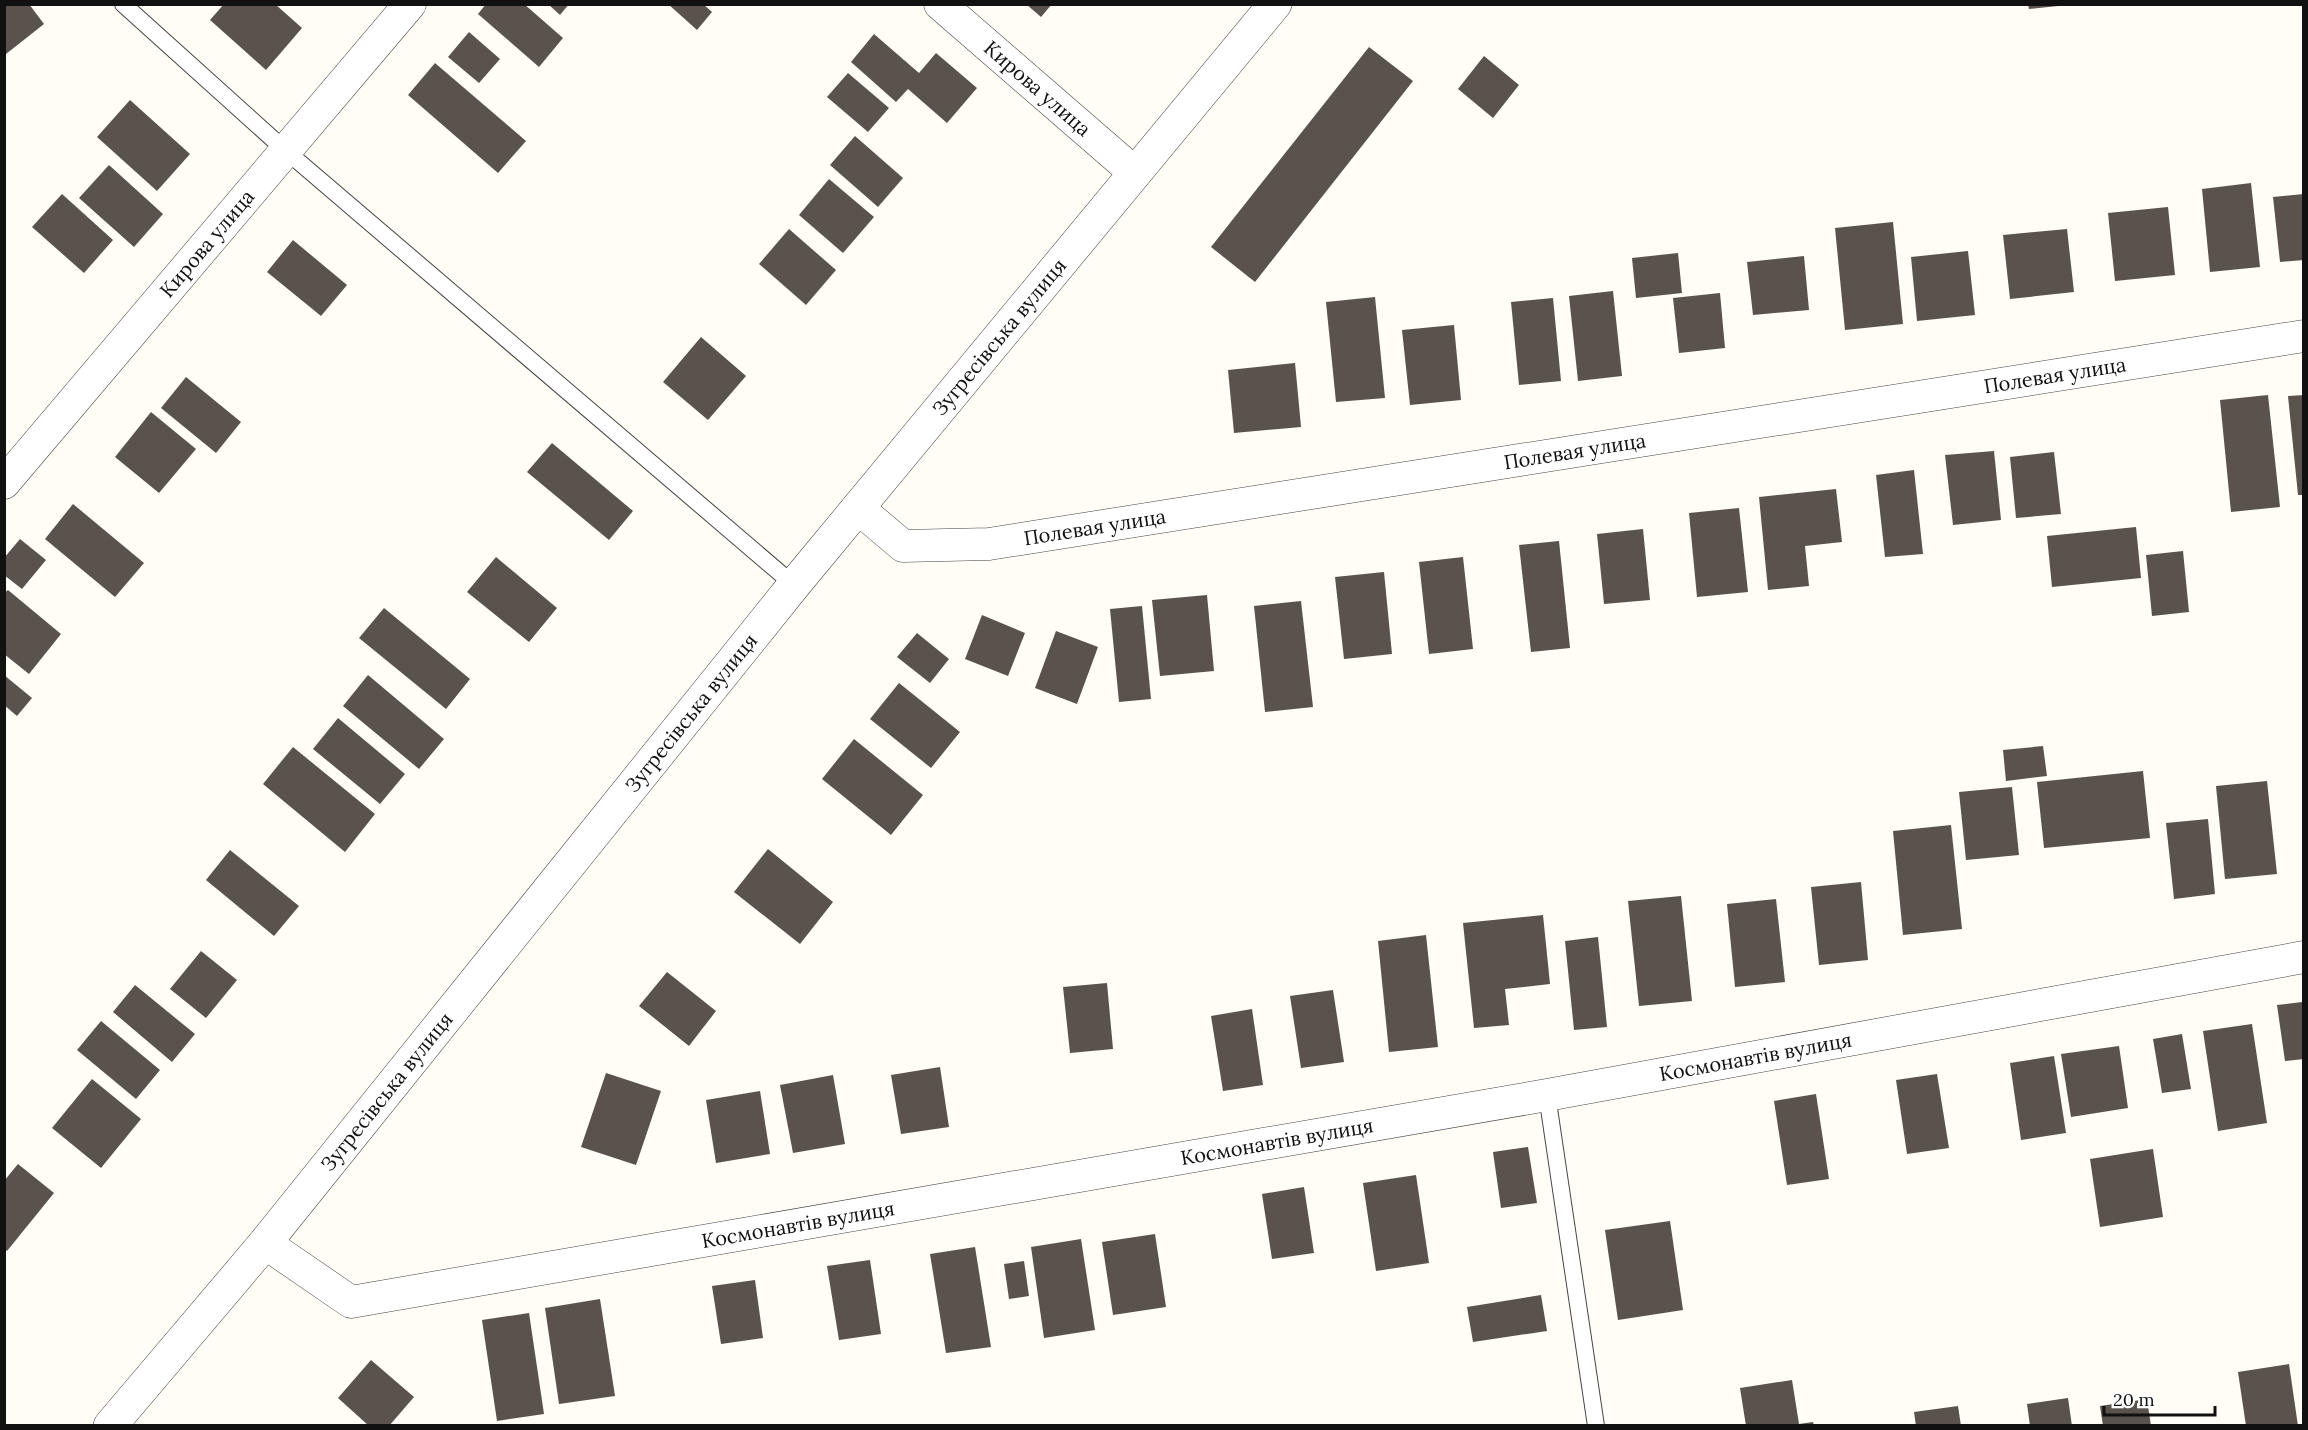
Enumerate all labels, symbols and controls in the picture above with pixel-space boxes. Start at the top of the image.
street label: Кирова улица [979,35,1096,141]
street label: Кирова улица [154,184,259,302]
street label: Зугресівська вулиця [927,253,1071,420]
street label: Полевая улица [1982,351,2128,398]
street label: Полевая улица [1502,427,1648,474]
street label: Полевая улица [1022,503,1168,550]
street label: Зугресівська вулиця [619,628,762,797]
street label: Зугресівська вулиця [315,1007,458,1176]
street label: Космонавтів вулиця [1657,1027,1854,1086]
street label: Космонавтів вулиця [1179,1112,1375,1170]
street label: Космонавтів вулиця [700,1195,896,1253]
scale bar [2104,1379,2215,1417]
text: 20 m [2113,1388,2155,1411]

